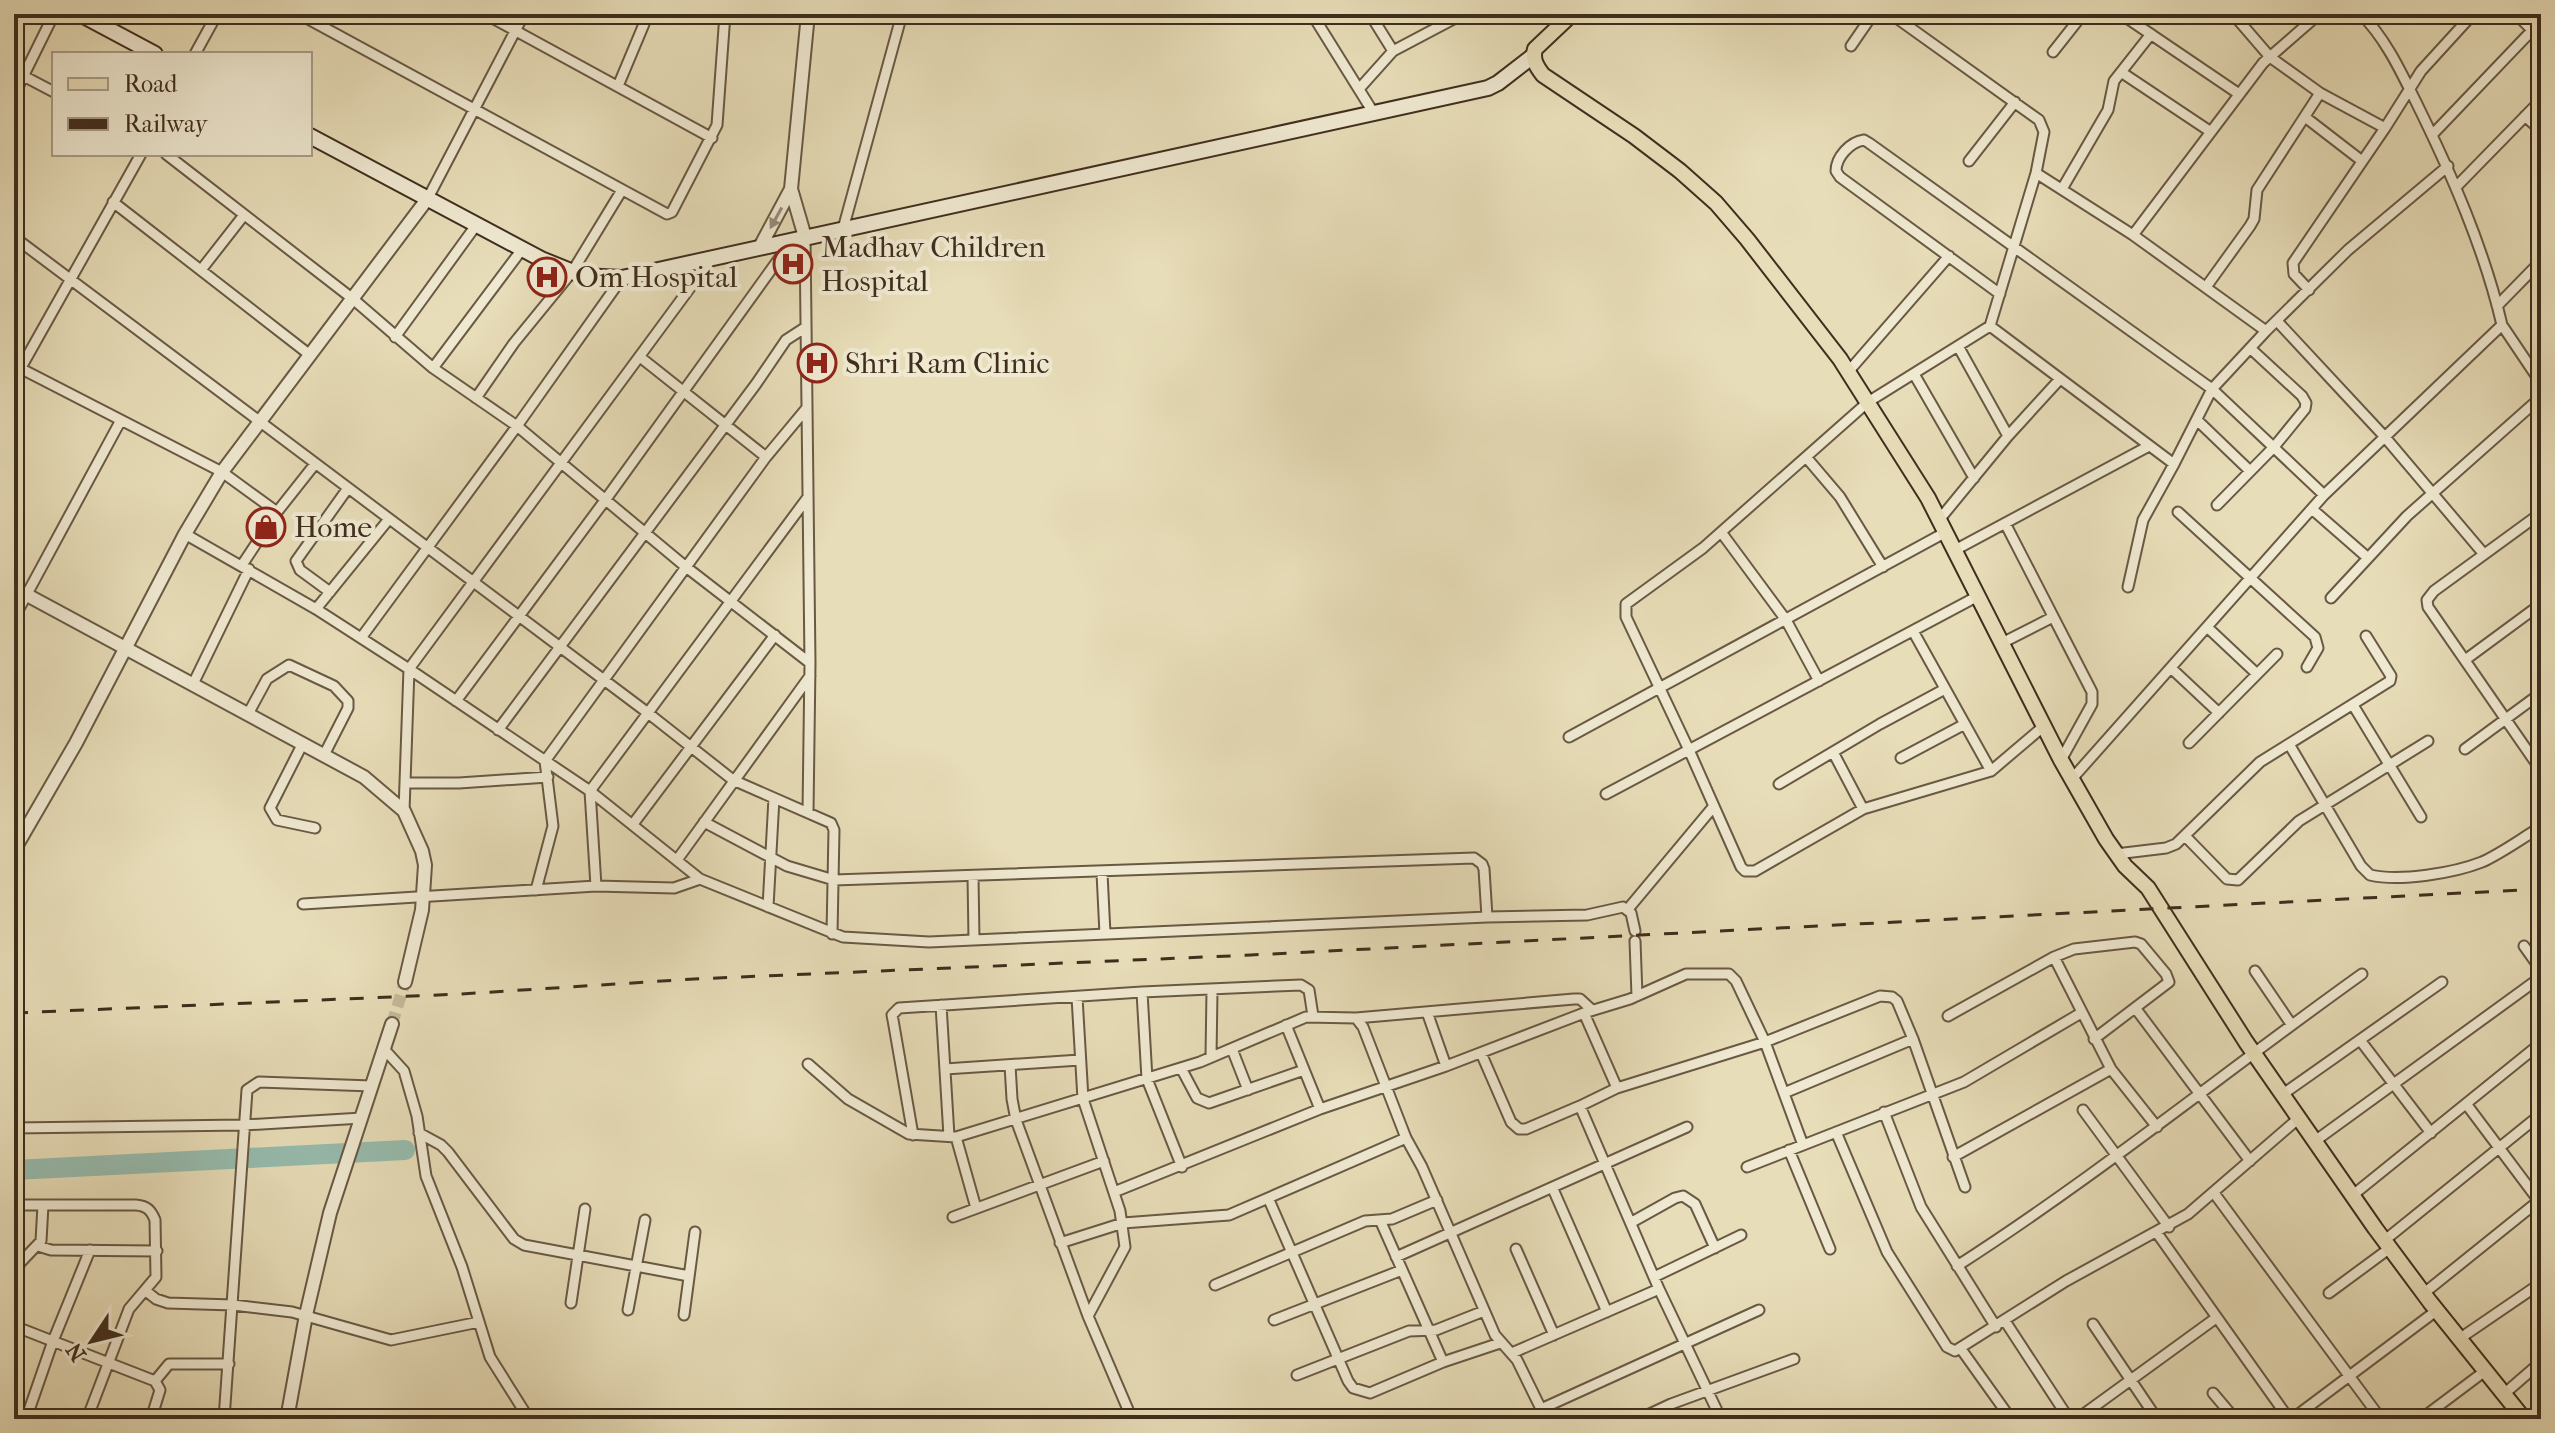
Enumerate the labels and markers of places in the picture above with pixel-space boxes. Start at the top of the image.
place label: Madhav Children Hospital [821,230,1046,299]
hospital icon: Madhav Children Hospital [772,243,814,285]
hospital icon: Om Hospital [526,256,568,298]
place label: Om Hospital [575,260,737,295]
hospital icon: Shri Ram Clinic [796,342,838,384]
place label: Shri Ram Clinic [845,346,1050,381]
shop icon: Home [245,506,287,548]
place label: Home [294,510,372,545]

